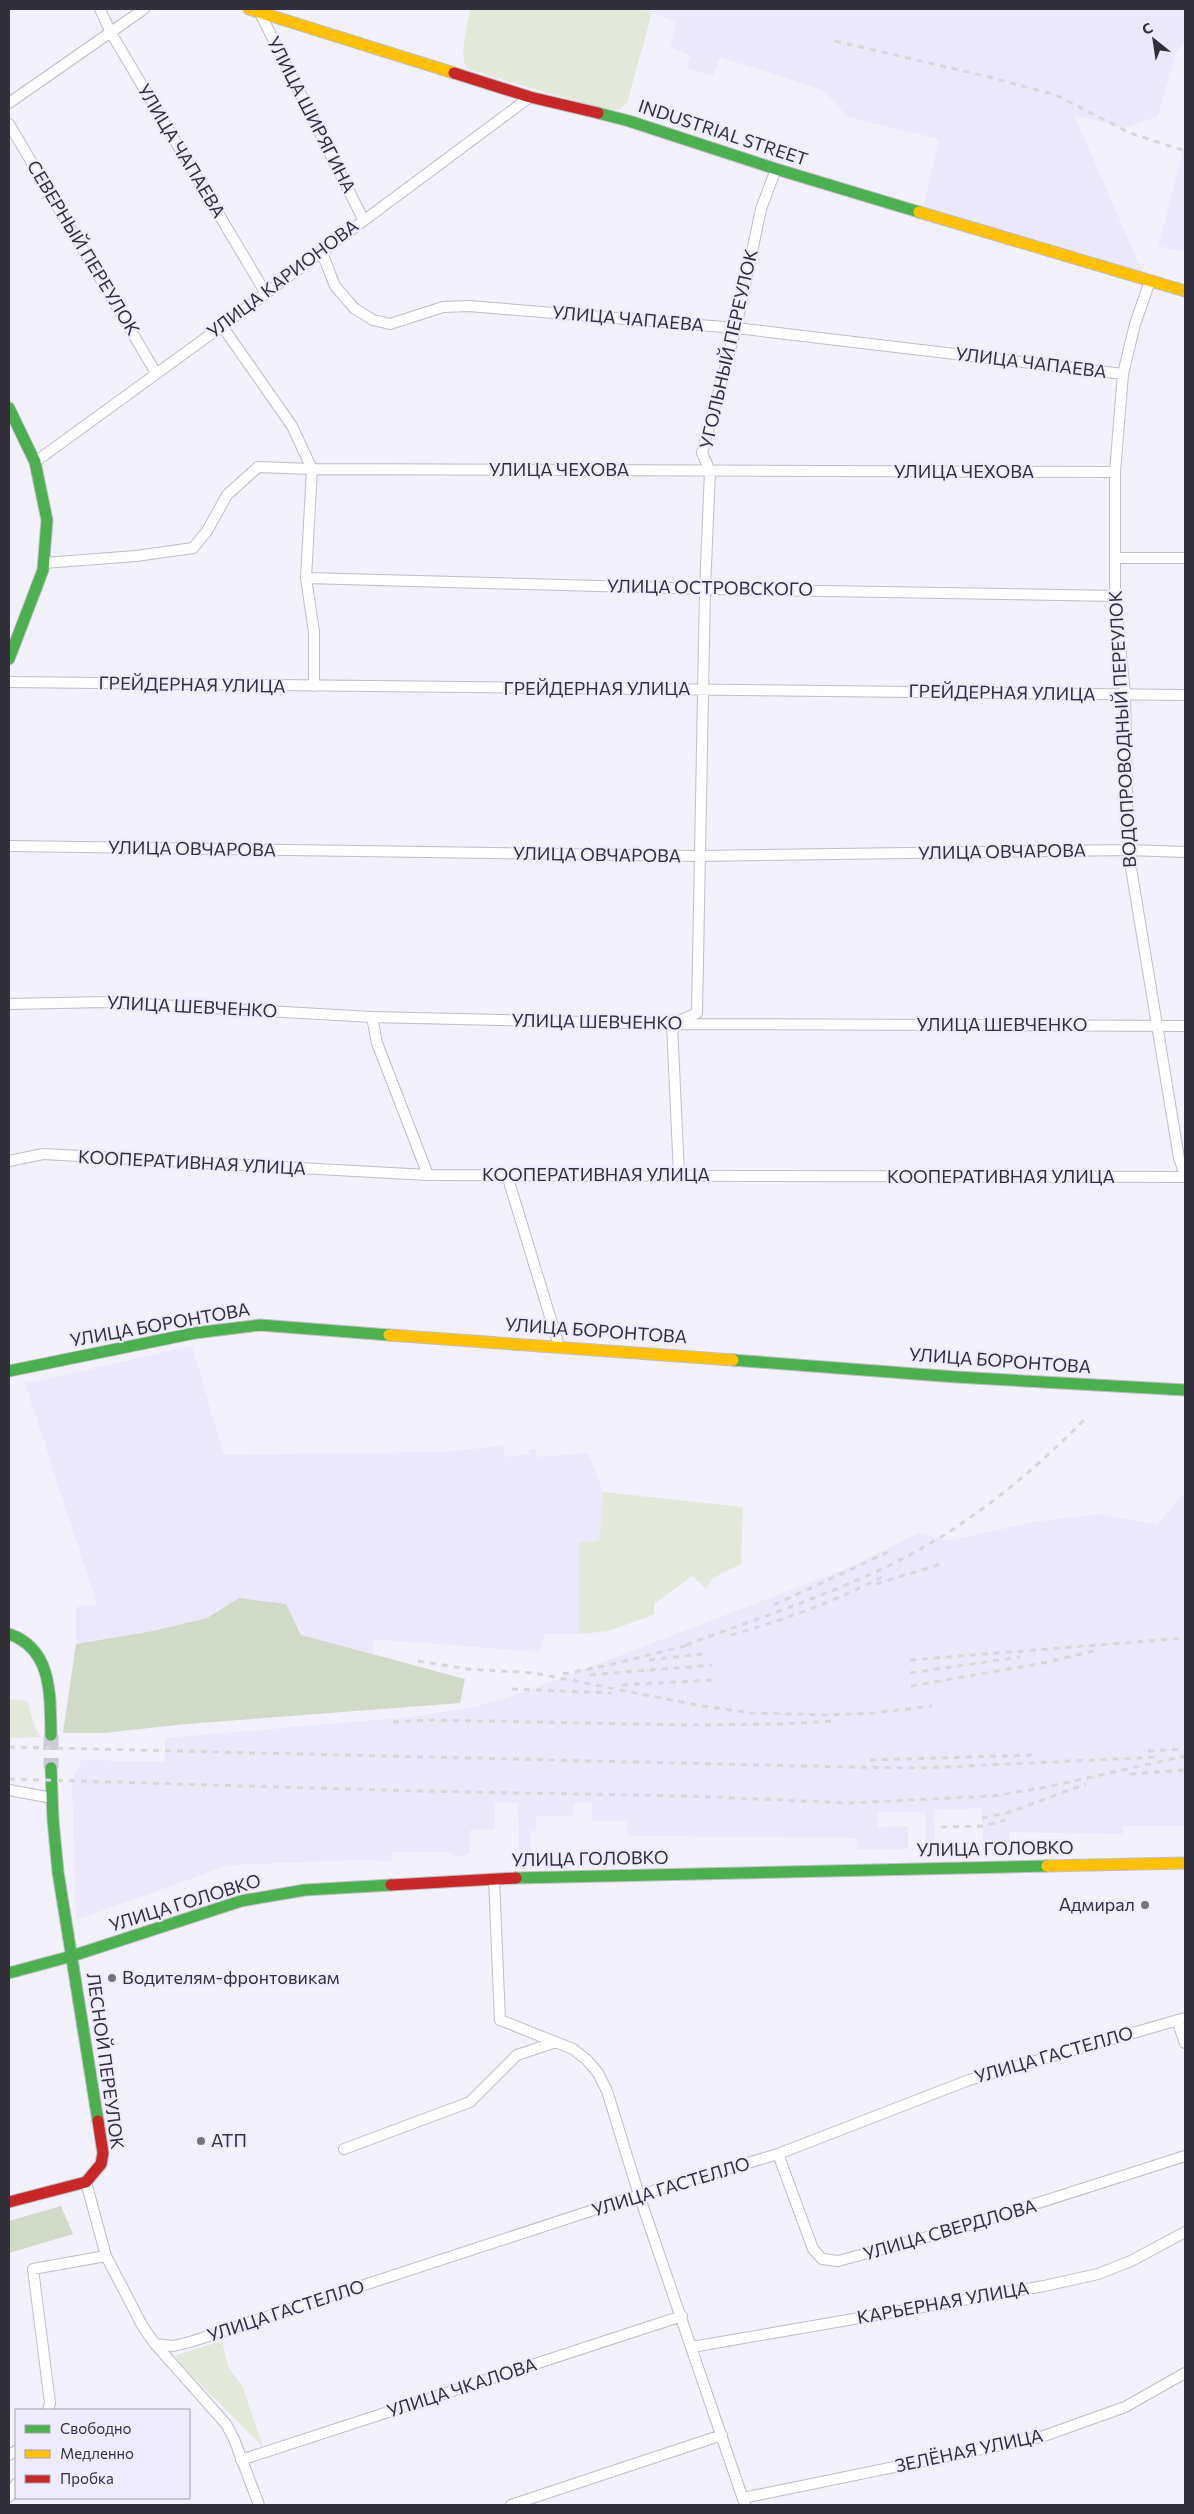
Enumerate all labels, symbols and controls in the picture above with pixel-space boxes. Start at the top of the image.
north arrow [1129,15,1179,65]
text: С [1139,19,1156,38]
street label: УЛИЦА ШИРЯГИНА [263,33,361,196]
street label: УЛИЦА ЧАПАЕВА [133,80,231,221]
street label: INDUSTRIAL STREET [636,94,811,170]
street label: СЕВЕРНЫЙ ПЕРЕУЛОК [23,156,145,339]
street label: УЛИЦА КАРИОНОВА [203,214,362,342]
street label: УГОЛЬНЫЙ ПЕРЕУЛОК [694,247,762,451]
street label: УЛИЦА ЧАПАЕВА [551,300,705,336]
street label: УЛИЦА ЧАПАЕВА [954,342,1108,382]
street label: УЛИЦА ЧЕХОВА [489,458,629,480]
street label: УЛИЦА ЧЕХОВА [894,460,1034,482]
street label: УЛИЦА ОСТРОВСКОГО [607,574,813,600]
street label: ВОДОПРОВОДНЫЙ ПЕРЕУЛОК [1104,590,1140,868]
street label: ГРЕЙДЕРНАЯ УЛИЦА [98,671,286,697]
street label: ГРЕЙДЕРНАЯ УЛИЦА [504,677,690,699]
street label: ГРЕЙДЕРНАЯ УЛИЦА [908,679,1096,705]
street label: УЛИЦА ОВЧАРОВА [108,836,276,860]
street label: УЛИЦА ОВЧАРОВА [918,839,1086,863]
street label: УЛИЦА ОВЧАРОВА [513,842,681,866]
street label: УЛИЦА ШЕВЧЕНКО [106,991,278,1021]
street label: УЛИЦА ШЕВЧЕНКО [511,1009,683,1033]
street label: УЛИЦА ШЕВЧЕНКО [917,1013,1087,1035]
street label: КООПЕРАТИВНАЯ УЛИЦА [78,1145,307,1179]
street label: КООПЕРАТИВНАЯ УЛИЦА [482,1163,710,1185]
street label: КООПЕРАТИВНАЯ УЛИЦА [887,1165,1115,1187]
street label: УЛИЦА БОРОНТОВА [68,1297,252,1351]
street label: УЛИЦА БОРОНТОВА [504,1313,688,1347]
street label: УЛИЦА БОРОНТОВА [908,1343,1092,1377]
street label: УЛИЦА ГОЛОВКО [916,1836,1074,1860]
street label: УЛИЦА ГОЛОВКО [511,1846,669,1870]
street label: УЛИЦА ГОЛОВКО [106,1869,263,1936]
place label: Адмирал [1059,1893,1135,1915]
marker: Адмирал [1139,1899,1151,1911]
place label: Водителям-фронтовикам [122,1966,340,1988]
street label: ЛЕСНОЙ ПЕРЕУЛОК [83,1971,129,2151]
marker: Водителям-фронтовикам [106,1972,118,1984]
street label: УЛИЦА ГАСТЕЛЛО [972,2021,1136,2087]
place label: АТП [211,2129,247,2151]
marker: АТП [195,2135,207,2147]
street label: УЛИЦА ГАСТЕЛЛО [589,2152,752,2221]
street label: УЛИЦА СВЕРДЛОВА [861,2194,1039,2264]
street label: УЛИЦА ГАСТЕЛЛО [204,2274,367,2346]
street label: КАРЬЕРНАЯ УЛИЦА [855,2276,1031,2328]
street label: УЛИЦА ЧКАЛОВА [384,2352,539,2422]
legend [15,2409,190,2499]
text: Свободно [60,2419,131,2437]
street label: ЗЕЛЁНАЯ УЛИЦА [893,2424,1045,2476]
text: Медленно [60,2444,134,2462]
text: Пробка [60,2469,114,2487]

